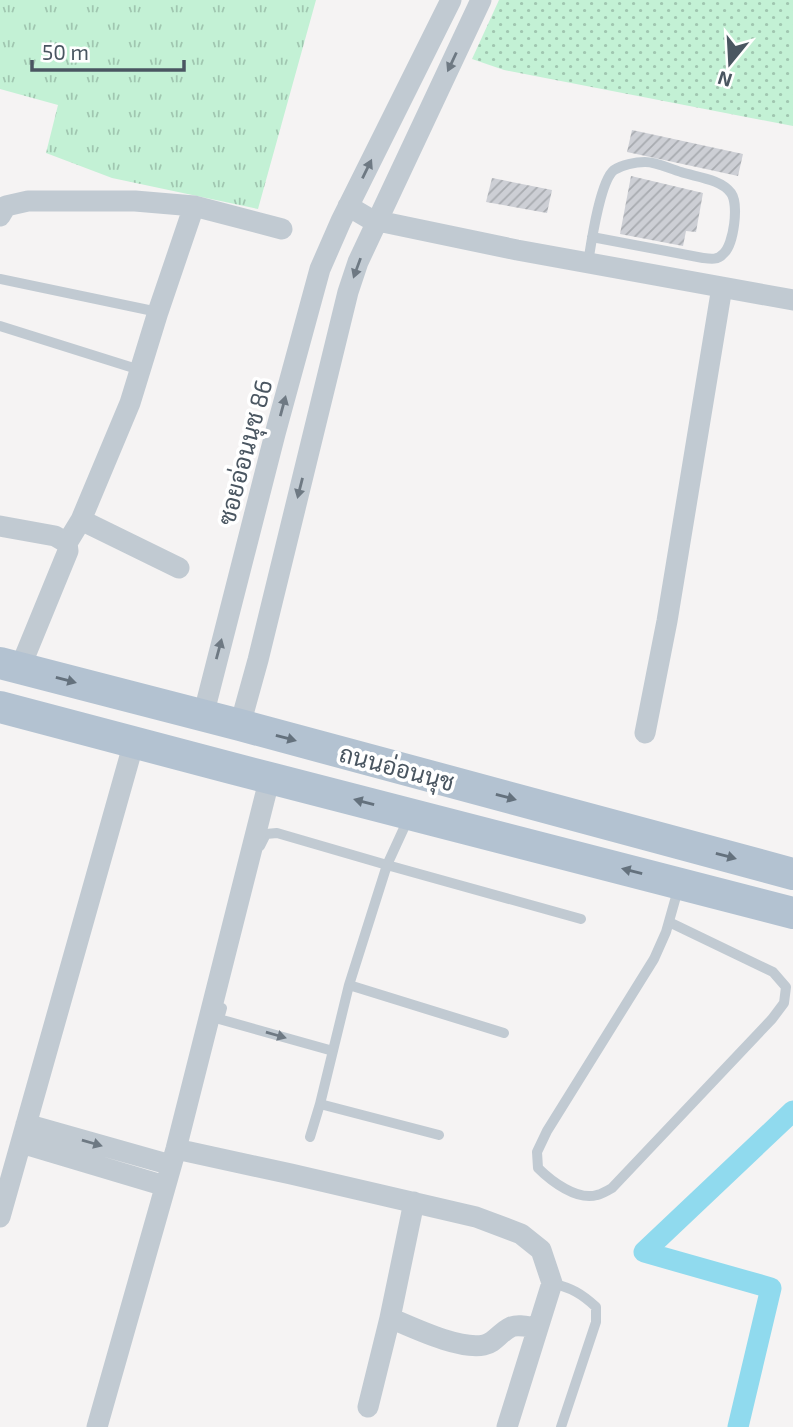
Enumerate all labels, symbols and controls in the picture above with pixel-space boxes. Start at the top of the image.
scale bar [32,28,184,72]
north arrow [695,28,765,98]
text: 50 m [42,39,89,64]
one-way arrow [447,52,458,72]
text: N [715,67,735,93]
one-way arrow [361,159,372,179]
one-way arrow [351,258,362,279]
street label: ซอยอ่อนนุช 86 [211,376,280,529]
one-way arrow [278,394,289,416]
one-way arrow [294,477,305,499]
one-way arrow [215,639,225,660]
one-way arrow [55,675,77,686]
one-way arrow [275,733,297,744]
street label: ถนนอ่อนนุช [336,738,458,799]
one-way arrow [496,792,517,802]
one-way arrow [353,796,375,807]
one-way arrow [716,851,737,861]
one-way arrow [621,865,643,876]
one-way arrow [265,1030,287,1041]
one-way arrow [82,1138,103,1148]

